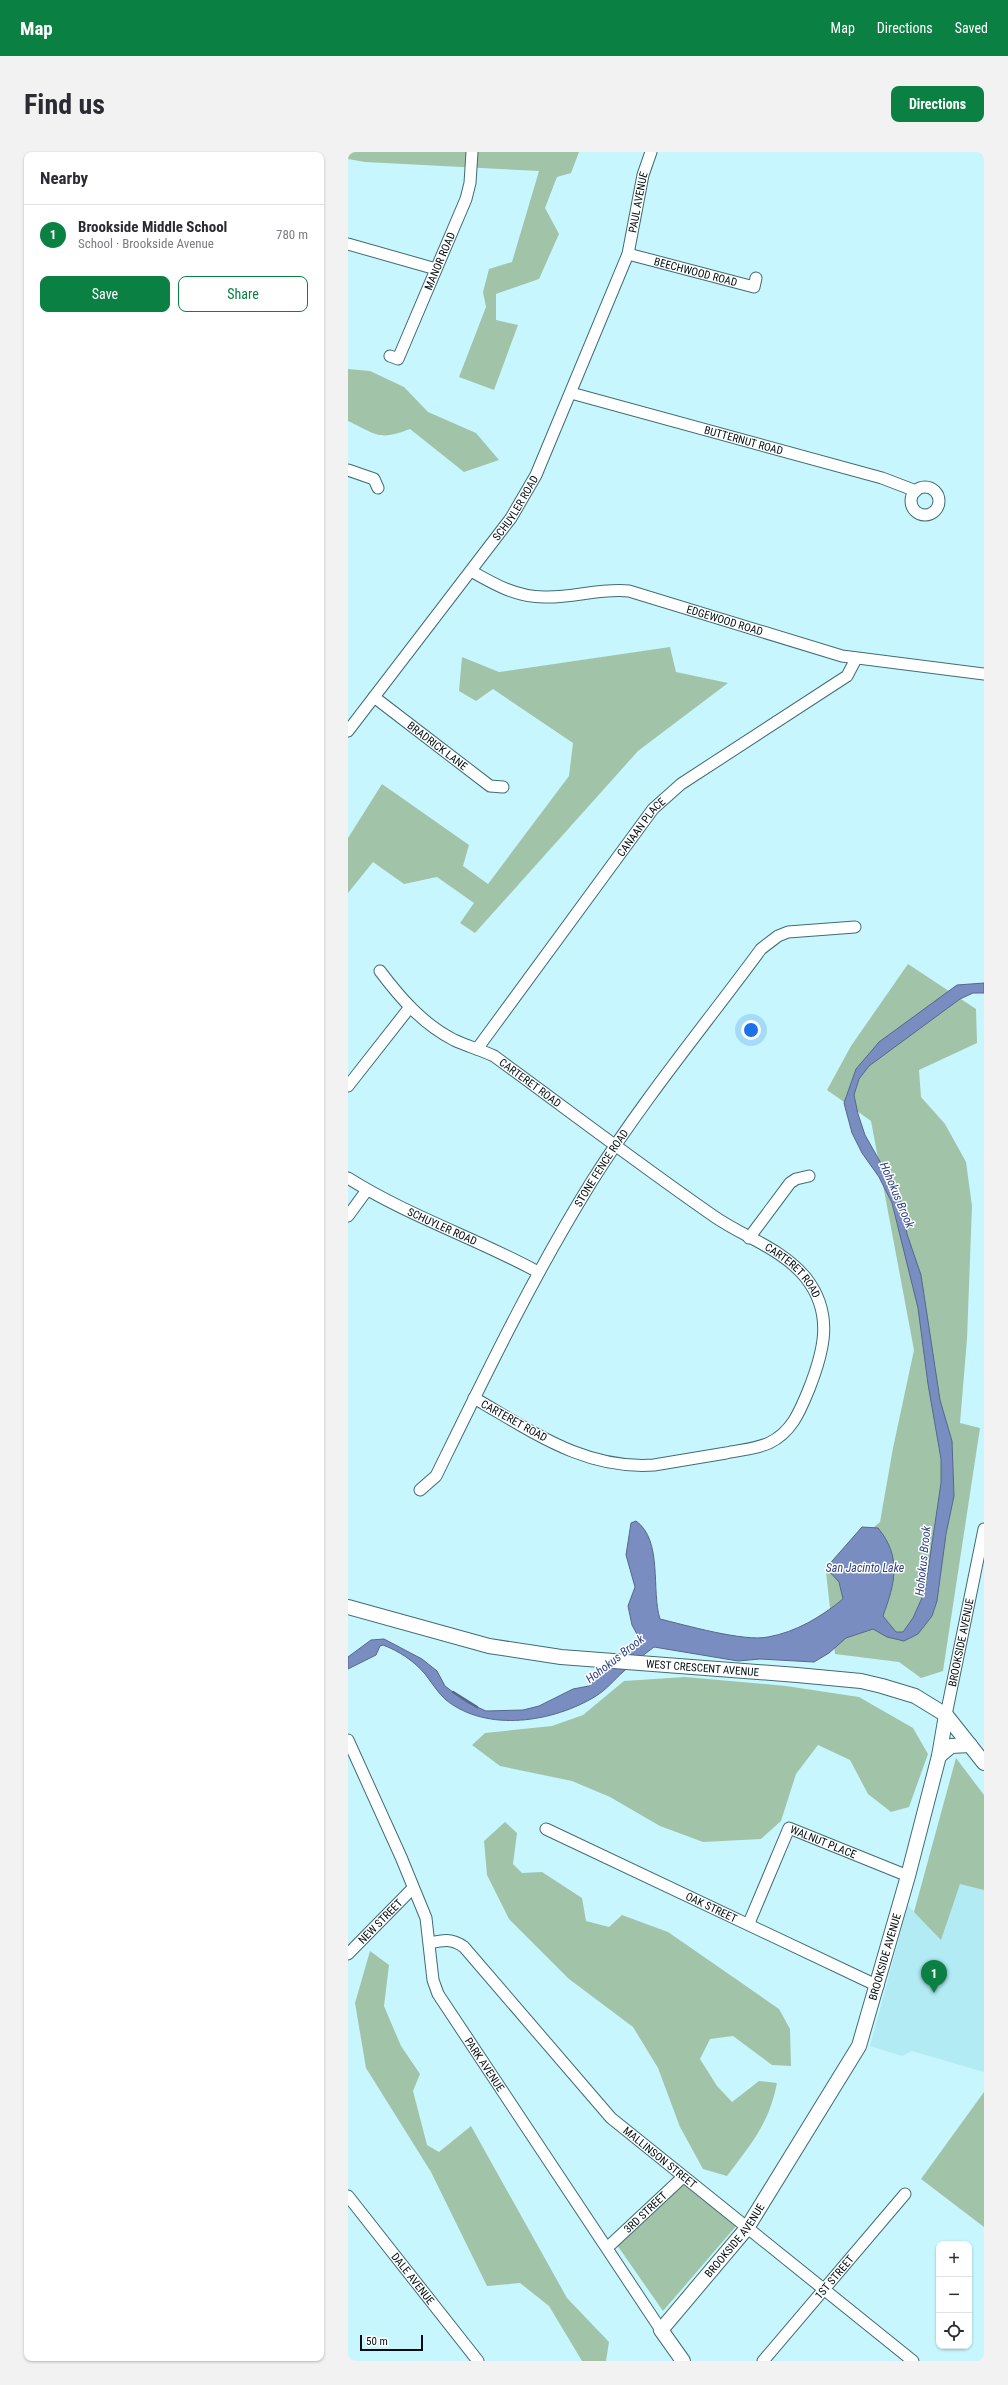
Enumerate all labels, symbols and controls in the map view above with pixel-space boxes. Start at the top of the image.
text: Map [20,17,53,40]
text: Map [831,20,855,36]
text: Directions [877,20,933,36]
text: Saved [955,20,988,36]
button: Directions [891,86,984,122]
text: Find us [24,88,105,121]
text: Nearby [40,168,88,188]
street label: PAUL AVENUE [626,169,650,234]
text: Brookside Middle School [78,218,227,236]
text: 1 [50,227,56,242]
text: 780 m [276,227,308,242]
street label: MANOR ROAD [422,230,458,292]
text: School · Brookside Avenue [78,236,214,251]
street label: BEECHWOOD ROAD [653,255,739,289]
button: Save [40,276,170,312]
button: Share [178,276,308,312]
street label: BUTTERNUT ROAD [703,423,784,457]
street label: SCHUYLER ROAD [490,473,541,543]
street label: EDGEWOOD ROAD [685,602,765,638]
street label: BRADRICK LANE [405,719,470,773]
street label: CANAAN PLACE [614,795,668,859]
your location [741,1020,761,1040]
street label: CARTERET ROAD [497,1056,564,1110]
street label: STONE FENCE ROAD [571,1127,631,1209]
water label: Hohokus Brook [877,1160,917,1231]
street label: SCHUYLER ROAD [405,1205,479,1248]
street label: CARTERET ROAD [763,1240,823,1300]
street label: CARTERET ROAD [479,1397,549,1445]
water label: Hohokus Brook [912,1525,934,1597]
water label: San Jacinto Lake [826,1561,905,1575]
street label: BROOKSIDE AVENUE [945,1597,976,1688]
water label: Hohokus Brook [583,1631,648,1686]
street label: WEST CRESCENT AVENUE [645,1657,760,1679]
street label: WALNUT PLACE [788,1823,859,1861]
street label: OAK STREET [684,1890,740,1925]
street label: NEW STREET [356,1896,405,1946]
street label: BROOKSIDE AVENUE [866,1911,904,2002]
pin: 1 [921,1960,947,1993]
street label: PARK AVENUE [462,2035,508,2094]
street label: MALLINSON STREET [621,2124,700,2191]
street label: 3RD STREET [621,2189,670,2235]
street label: BROOKSIDE AVENUE [702,2201,767,2280]
map controls [936,2241,972,2349]
button: + [936,2241,972,2277]
street label: DALE AVENUE [389,2250,438,2307]
street label: 1ST STREET [812,2252,857,2302]
button: − [936,2277,972,2313]
button: locate [936,2313,972,2349]
scale bar [360,2333,423,2352]
text: 50 m [366,2335,388,2348]

